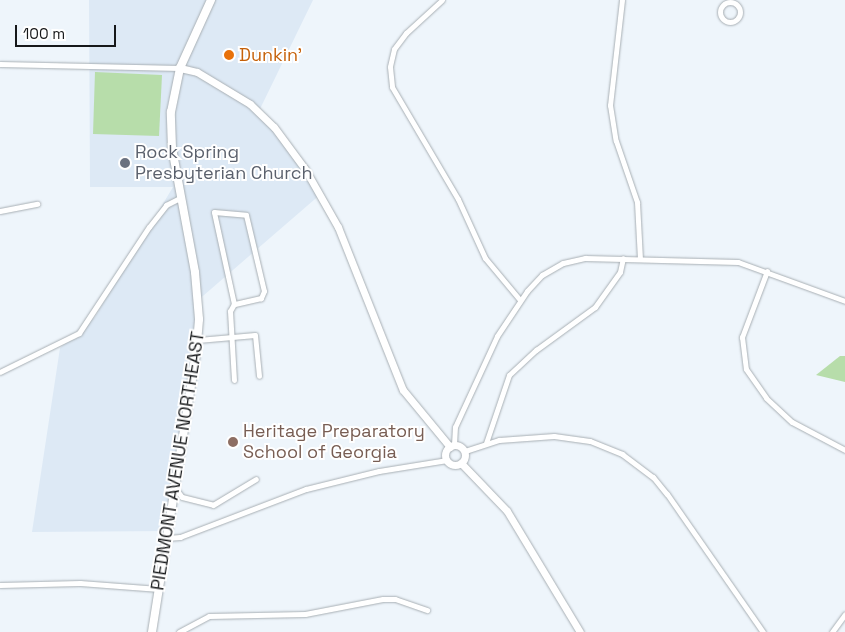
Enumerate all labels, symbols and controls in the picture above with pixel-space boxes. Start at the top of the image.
scale bar [18,15,119,47]
text: 100 m [23,24,65,43]
place label: Dunkin' [239,44,302,66]
marker: Dunkin' [223,49,235,61]
place label: Rock Spring Presbyterian Church [135,142,313,184]
marker: Rock Spring Presbyterian Church [119,157,131,169]
street label: PIEDMONT AVENUE NORTHEAST [147,330,209,592]
place label: Heritage Preparatory School of Georgia [243,421,425,464]
marker: Heritage Preparatory School of Georgia [227,436,239,448]

